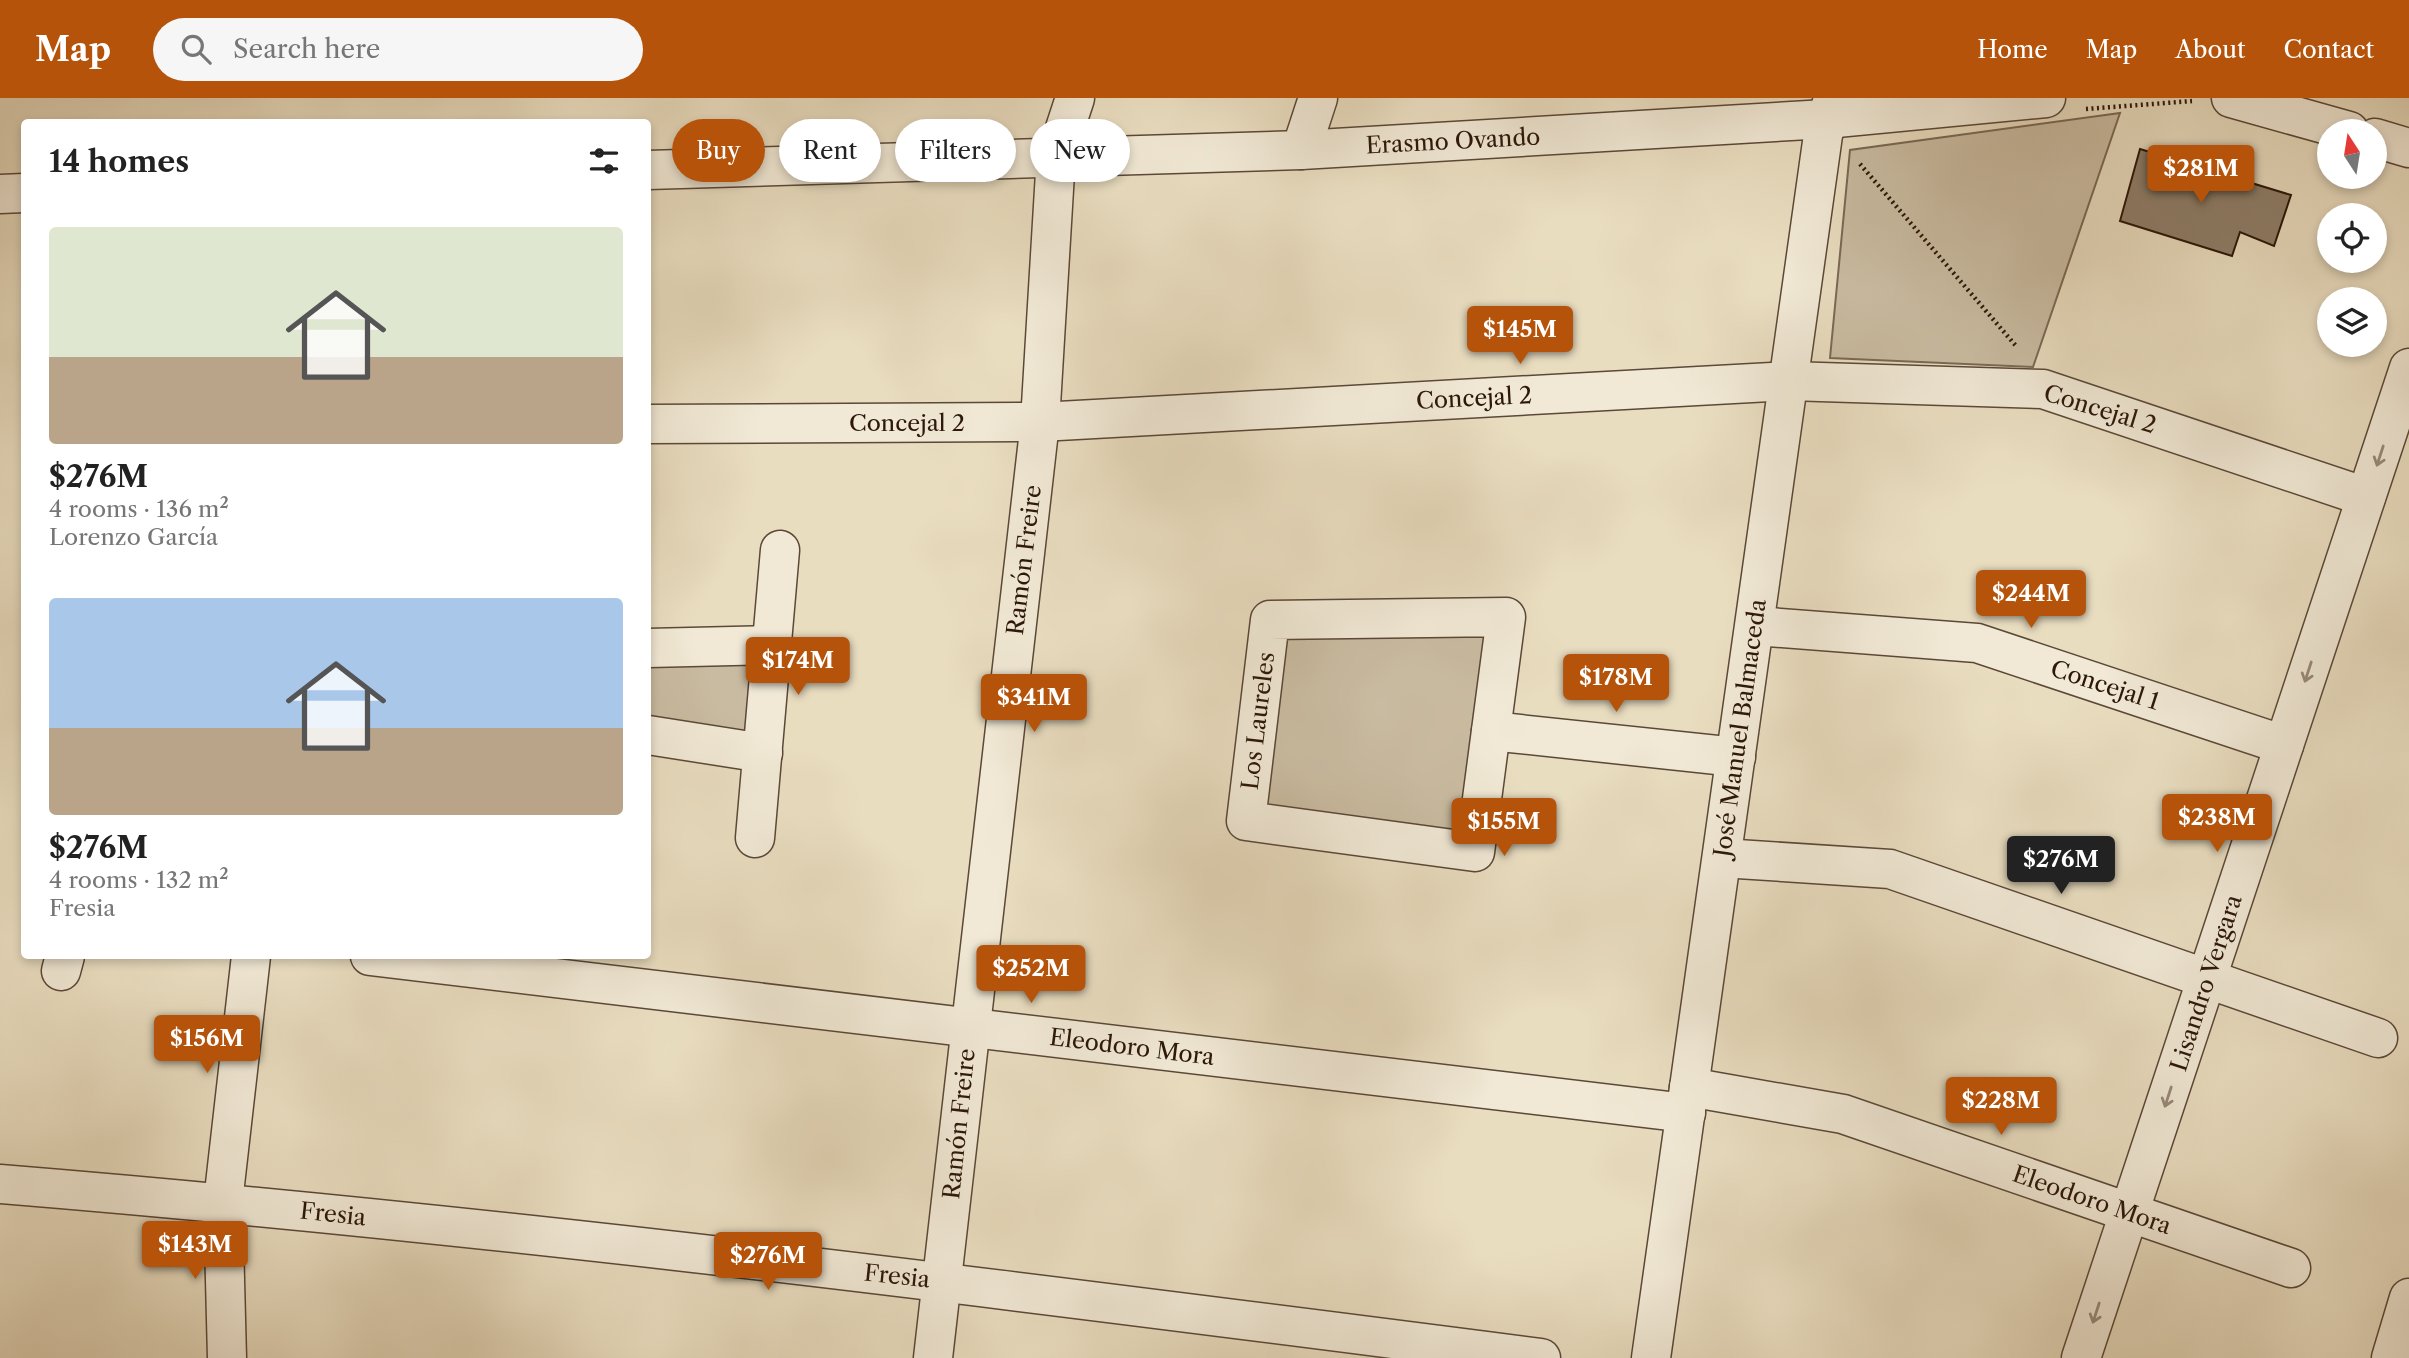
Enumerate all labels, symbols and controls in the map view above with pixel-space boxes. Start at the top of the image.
search box [153,18,643,81]
text: Map [35,29,111,70]
icon: search [177,30,215,68]
text: Search here [233,33,380,65]
text: Home [1977,35,2048,64]
text: Map [2086,35,2137,64]
text: About [2175,35,2246,64]
text: Contact [2284,35,2374,64]
chip: Buy [672,119,765,182]
chip: Rent [779,119,881,182]
chip: Filters [895,119,1016,182]
chip: New [1030,119,1130,182]
north arrow [2317,119,2387,189]
map controls [2317,119,2387,357]
street label: Erasmo Ovando [1365,122,1541,160]
icon: filters [585,142,623,180]
text: 14 homes [49,143,189,180]
pin: $281M [2152,146,2250,205]
text: $281M [2163,154,2239,182]
button: locate [2317,203,2387,273]
icon: home [273,272,399,398]
button: layers [2317,287,2387,357]
pin: $145M [1471,306,1569,366]
text: $145M [1483,315,1557,343]
street label: Concejal 2 [2040,379,2160,439]
street label: Concejal 2 [1415,381,1533,415]
street label: Concejal 2 [849,409,965,437]
one-way arrow [2373,445,2386,467]
text: $276M [49,458,148,495]
street label: Ramón Freire [1001,483,1047,637]
text: 4 rooms · 136 m² [49,495,229,523]
text: Lorenzo García [49,523,218,551]
pin: $244M [1982,570,2080,630]
text: $244M [1992,579,2070,607]
street label: José Manuel Balmaceda [1708,596,1772,862]
pin: $174M [749,638,847,697]
icon: home [273,643,399,769]
text: $174M [762,646,834,674]
street label: Los Laureles [1236,650,1280,792]
pin: $178M [1567,654,1665,714]
street label: Concejal 1 [2047,654,2163,716]
one-way arrow [2301,661,2314,683]
text: $178M [1579,663,1653,691]
pin: $341M [985,674,1083,734]
text: $341M [997,683,1071,711]
pin: $238M [2168,794,2266,854]
pin: $155M [1455,798,1553,858]
text: $238M [2178,803,2256,831]
text: $155M [1467,807,1541,835]
text: $276M [49,829,148,866]
pin: $276M [2012,836,2110,896]
text: $276M [2023,845,2099,873]
text: 4 rooms · 132 m² [49,866,229,894]
street label: Lisandro Vergara [2164,890,2248,1075]
text: Fresia [49,894,115,922]
pin: $252M [982,946,1080,1005]
text: $252M [992,954,1070,982]
pin: $156M [158,1016,256,1075]
street label: Eleodoro Mora [1048,1023,1217,1071]
text: $156M [170,1024,244,1052]
street label: Ramón Freire [937,1047,981,1201]
pin: $228M [1952,1077,2050,1137]
text: $228M [1962,1086,2040,1114]
one-way arrow [2161,1086,2173,1108]
street label: Eleodoro Mora [2009,1160,2176,1241]
street label: Fresia [299,1197,368,1231]
pin: $143M [146,1222,244,1281]
text: $143M [158,1230,232,1258]
pin: $276M [719,1232,817,1292]
text: $276M [730,1241,806,1269]
street label: Fresia [863,1259,932,1293]
one-way arrow [2089,1302,2101,1324]

